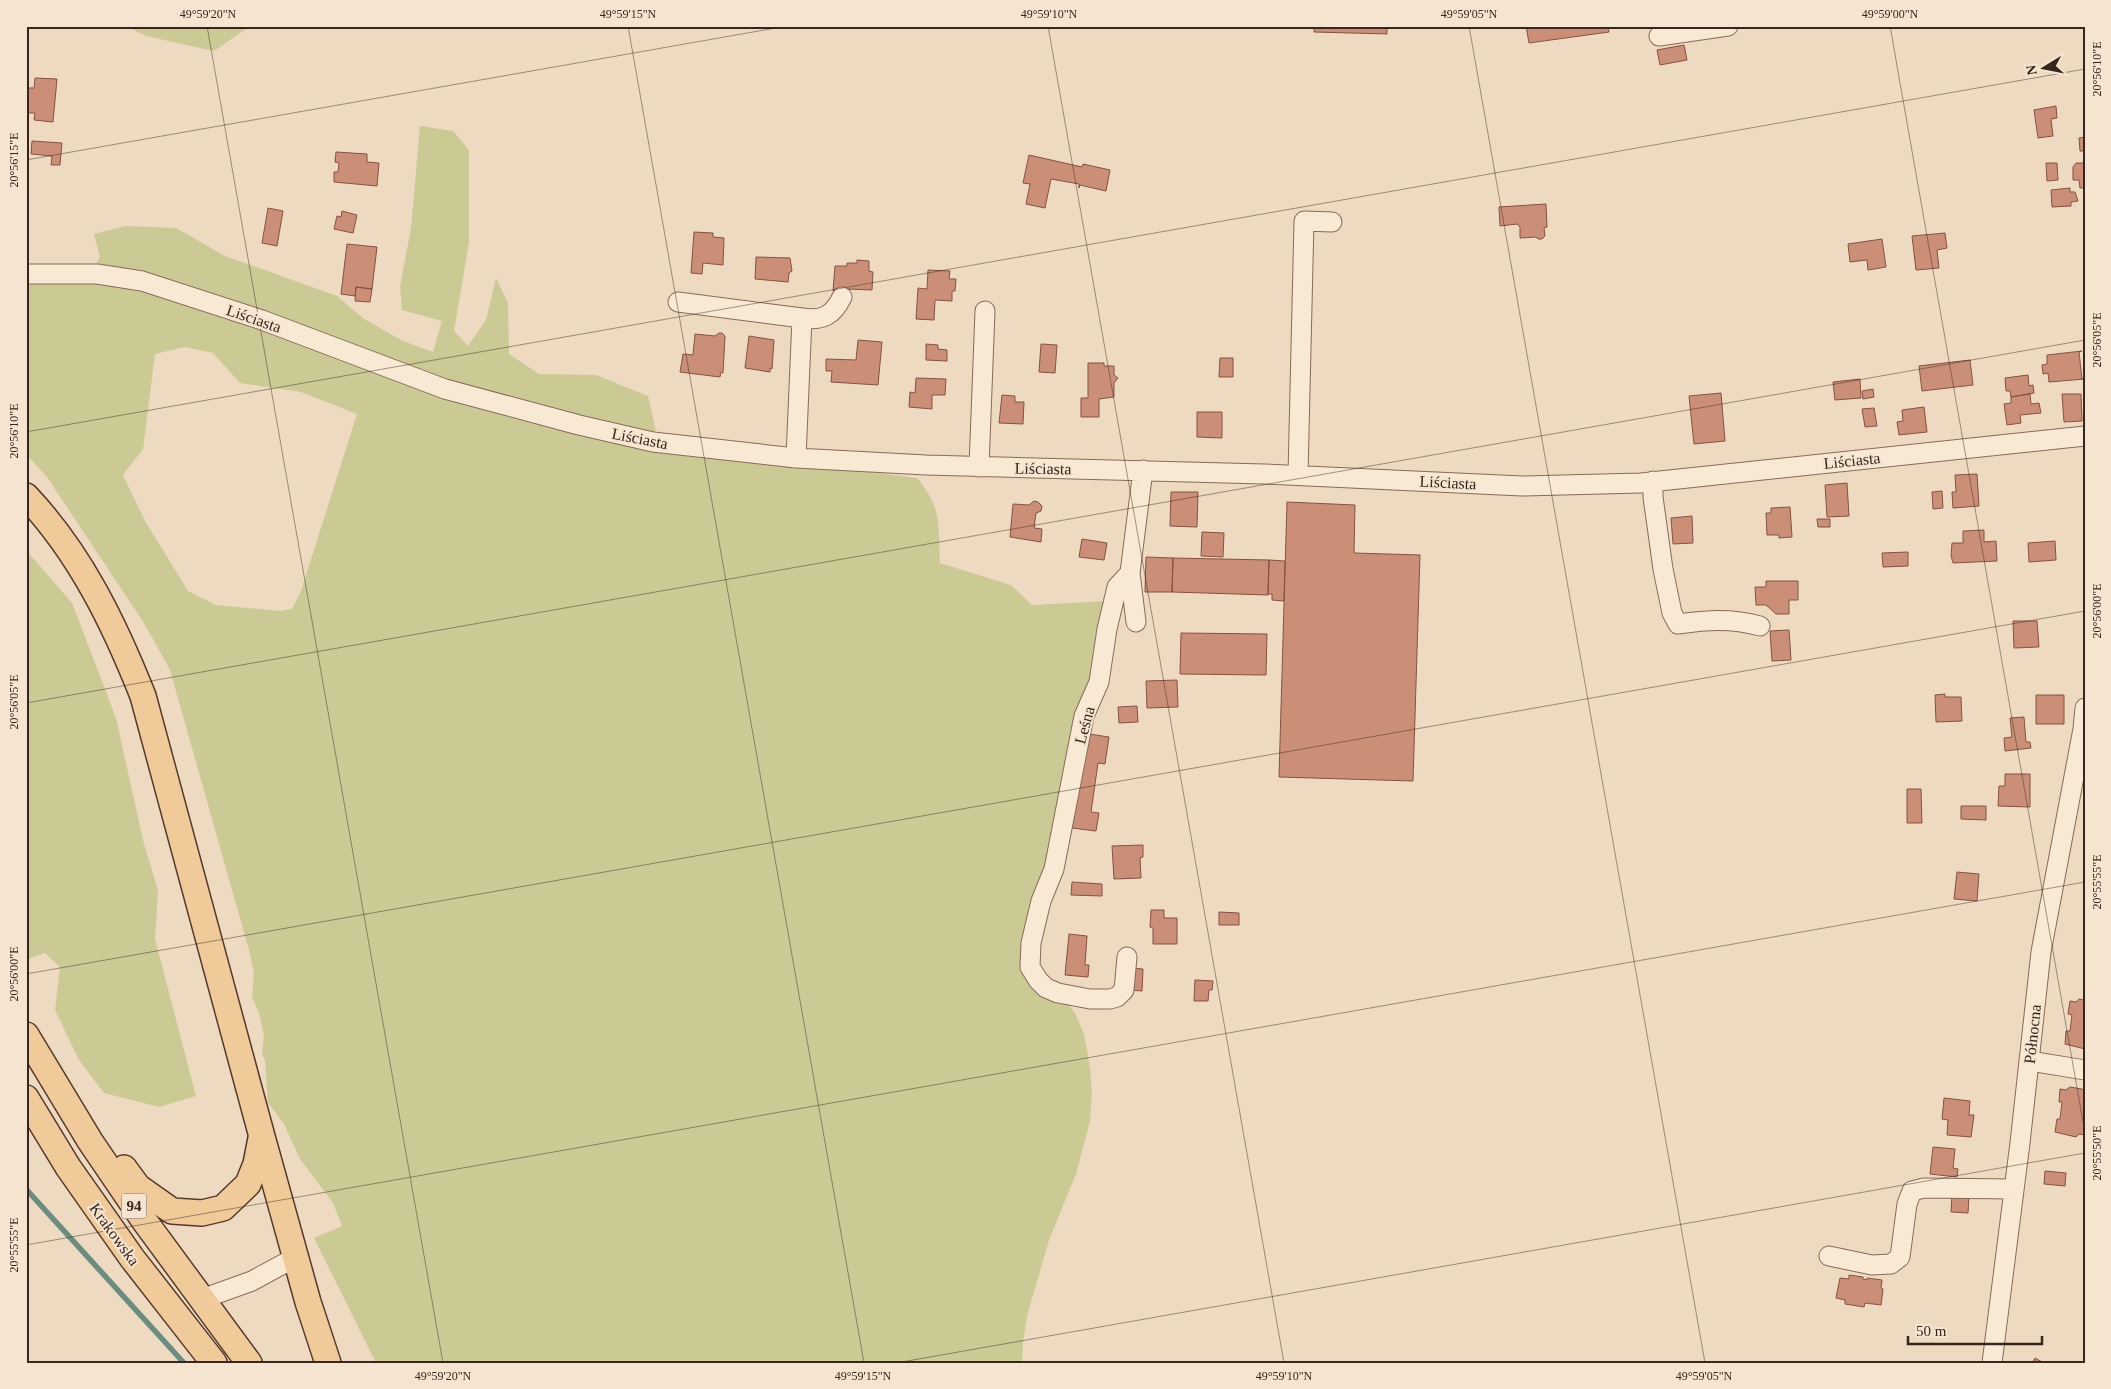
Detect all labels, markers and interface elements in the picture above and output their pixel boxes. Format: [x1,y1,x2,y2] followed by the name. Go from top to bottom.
[180,7,237,21] text: 49°59'20"N
[600,7,657,21] text: 49°59'15"N
[1021,7,1078,21] text: 49°59'10"N
[1441,7,1498,21] text: 49°59'05"N
[1862,7,1919,21] text: 49°59'00"N
[2090,41,2104,97] text: 20°56'10"E
[2018,42,2068,92] north arrow
[2023,64,2040,76] text: N
[7,132,21,188] text: 20°56'15"E
[224,301,283,336] street label: Liściasta
[2090,312,2104,368] text: 20°56'05"E
[7,403,21,459] text: 20°56'10"E
[610,425,669,452] street label: Liściasta
[1823,449,1881,472] street label: Liściasta
[1014,460,1072,477] street label: Liściasta
[1419,473,1477,492] street label: Liściasta
[2090,583,2104,639] text: 20°56'00"E
[7,674,21,730] text: 20°56'05"E
[1071,704,1098,746] street label: Leśna
[2090,854,2104,910] text: 20°55'55"E
[7,946,21,1002] text: 20°56'00"E
[2021,1004,2044,1065] street label: Północna
[2090,1125,2104,1181] text: 20°55'50"E
[122,1194,146,1218] road number: 94
[86,1200,143,1269] street label: Krakowska
[7,1217,21,1273] text: 20°55'55"E
[1908,1314,2042,1346] scale bar
[1916,1323,1947,1339] text: 50 m
[415,1369,472,1383] text: 49°59'20"N
[835,1369,892,1383] text: 49°59'15"N
[1256,1369,1313,1383] text: 49°59'10"N
[1676,1369,1733,1383] text: 49°59'05"N

